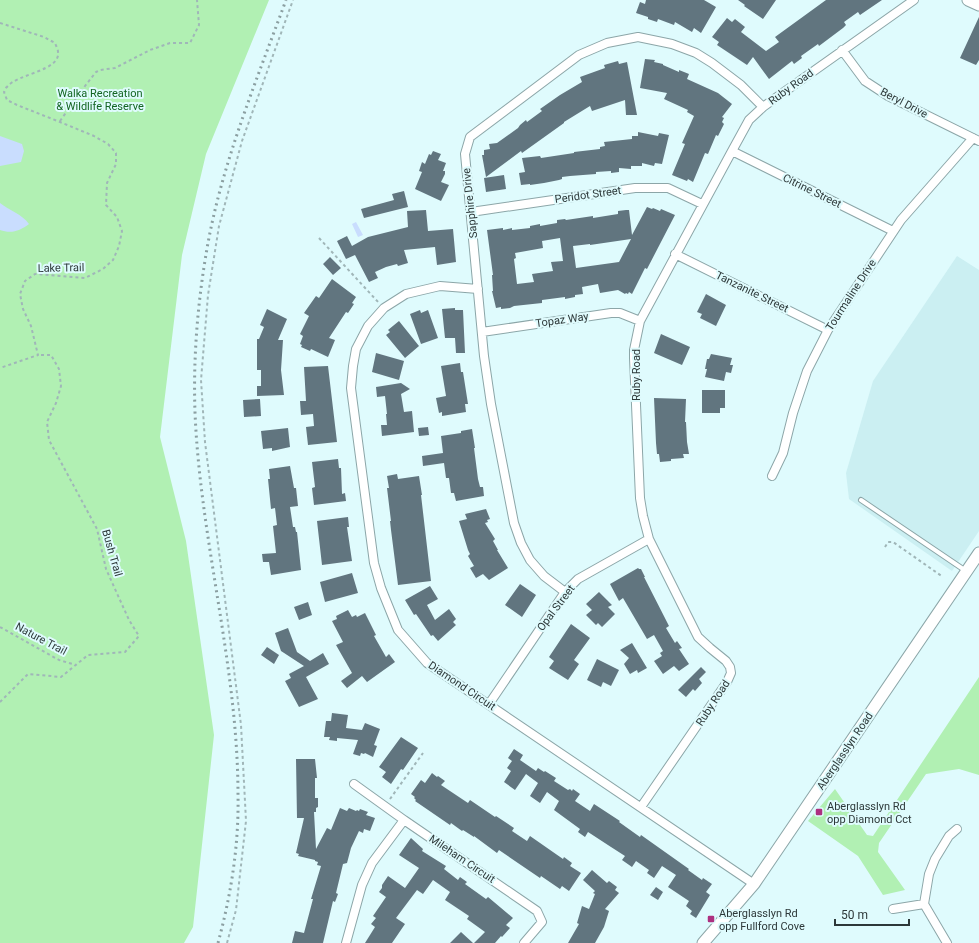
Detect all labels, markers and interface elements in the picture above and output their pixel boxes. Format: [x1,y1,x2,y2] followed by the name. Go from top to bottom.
[766,66,816,108] street label: Ruby Road
[878,85,930,121] street label: Beryl Drive
[56,87,144,113] park label: Walka Recreation & Wildlife Reserve
[460,167,480,239] street label: Sapphire Drive
[781,171,844,211] street label: Citrine Street
[554,184,622,206] street label: Peridot Street
[823,257,879,333] street label: Tourmaline Drive
[38,261,84,275] street label: Lake Trail
[713,269,791,315] street label: Tanzanite Street
[535,310,590,330] street label: Topaz Way
[630,349,643,401] street label: Ruby Road
[99,528,125,578] street label: Bush Trail
[535,582,578,634] street label: Opal Street
[13,620,69,658] street label: Nature Trail
[426,659,498,714] street label: Diamond Circuit
[693,678,733,728] street label: Ruby Road
[814,710,876,792] street label: Aberglasslyn Road
[827,800,912,826] place label: Aberglasslyn Rd opp Diamond Cct
[814,807,824,817] marker: Aberglasslyn Rd opp Diamond Cct
[427,832,498,886] street label: Mileham Circuit
[835,901,909,927] scale bar
[719,907,805,933] place label: Aberglasslyn Rd opp Fullford Cove
[841,908,868,922] text: 50 m
[706,914,716,924] marker: Aberglasslyn Rd opp Fullford Cove

